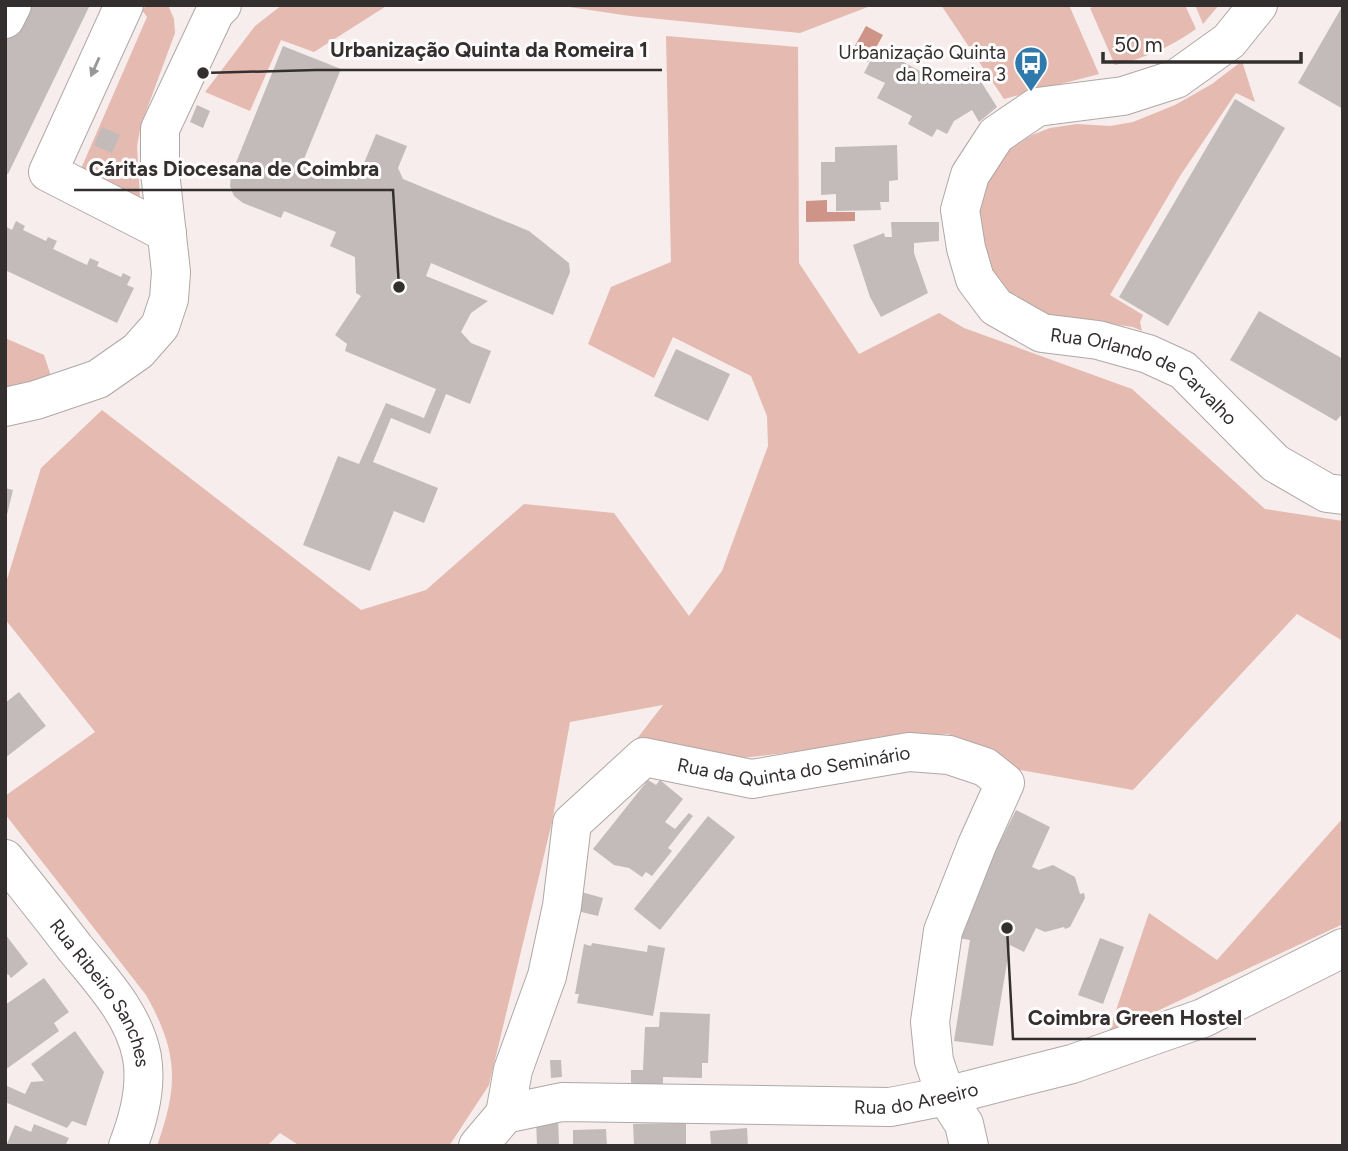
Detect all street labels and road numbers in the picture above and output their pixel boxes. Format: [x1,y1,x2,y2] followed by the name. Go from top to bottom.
[1049,323,1242,430] street label: Rua Orlando de Carvalho
[675,741,912,791] street label: Rua da Quinta do Seminário
[45,914,154,1069] street label: Rua Ribeiro Sanches
[854,1077,981,1119] street label: Rua do Areeiro

